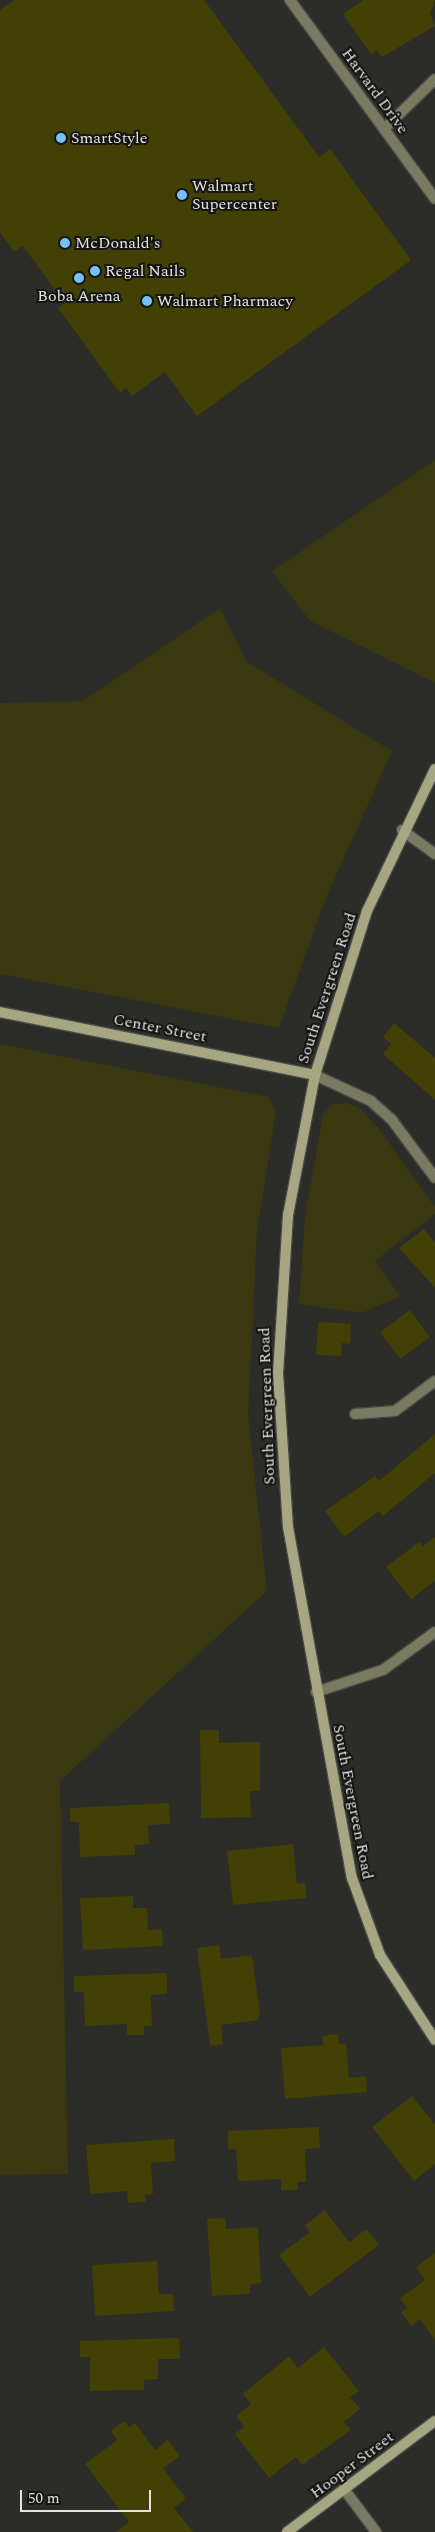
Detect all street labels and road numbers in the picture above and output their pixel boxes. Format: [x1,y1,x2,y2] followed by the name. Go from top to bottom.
[338,44,412,138] street label: Harvard Drive
[294,910,360,1066] street label: South Evergreen Road
[112,1010,208,1046] street label: Center Street
[255,1327,279,1485] street label: South Evergreen Road
[329,1723,377,1881] street label: South Evergreen Road
[306,2427,398,2503] street label: Hooper Street

